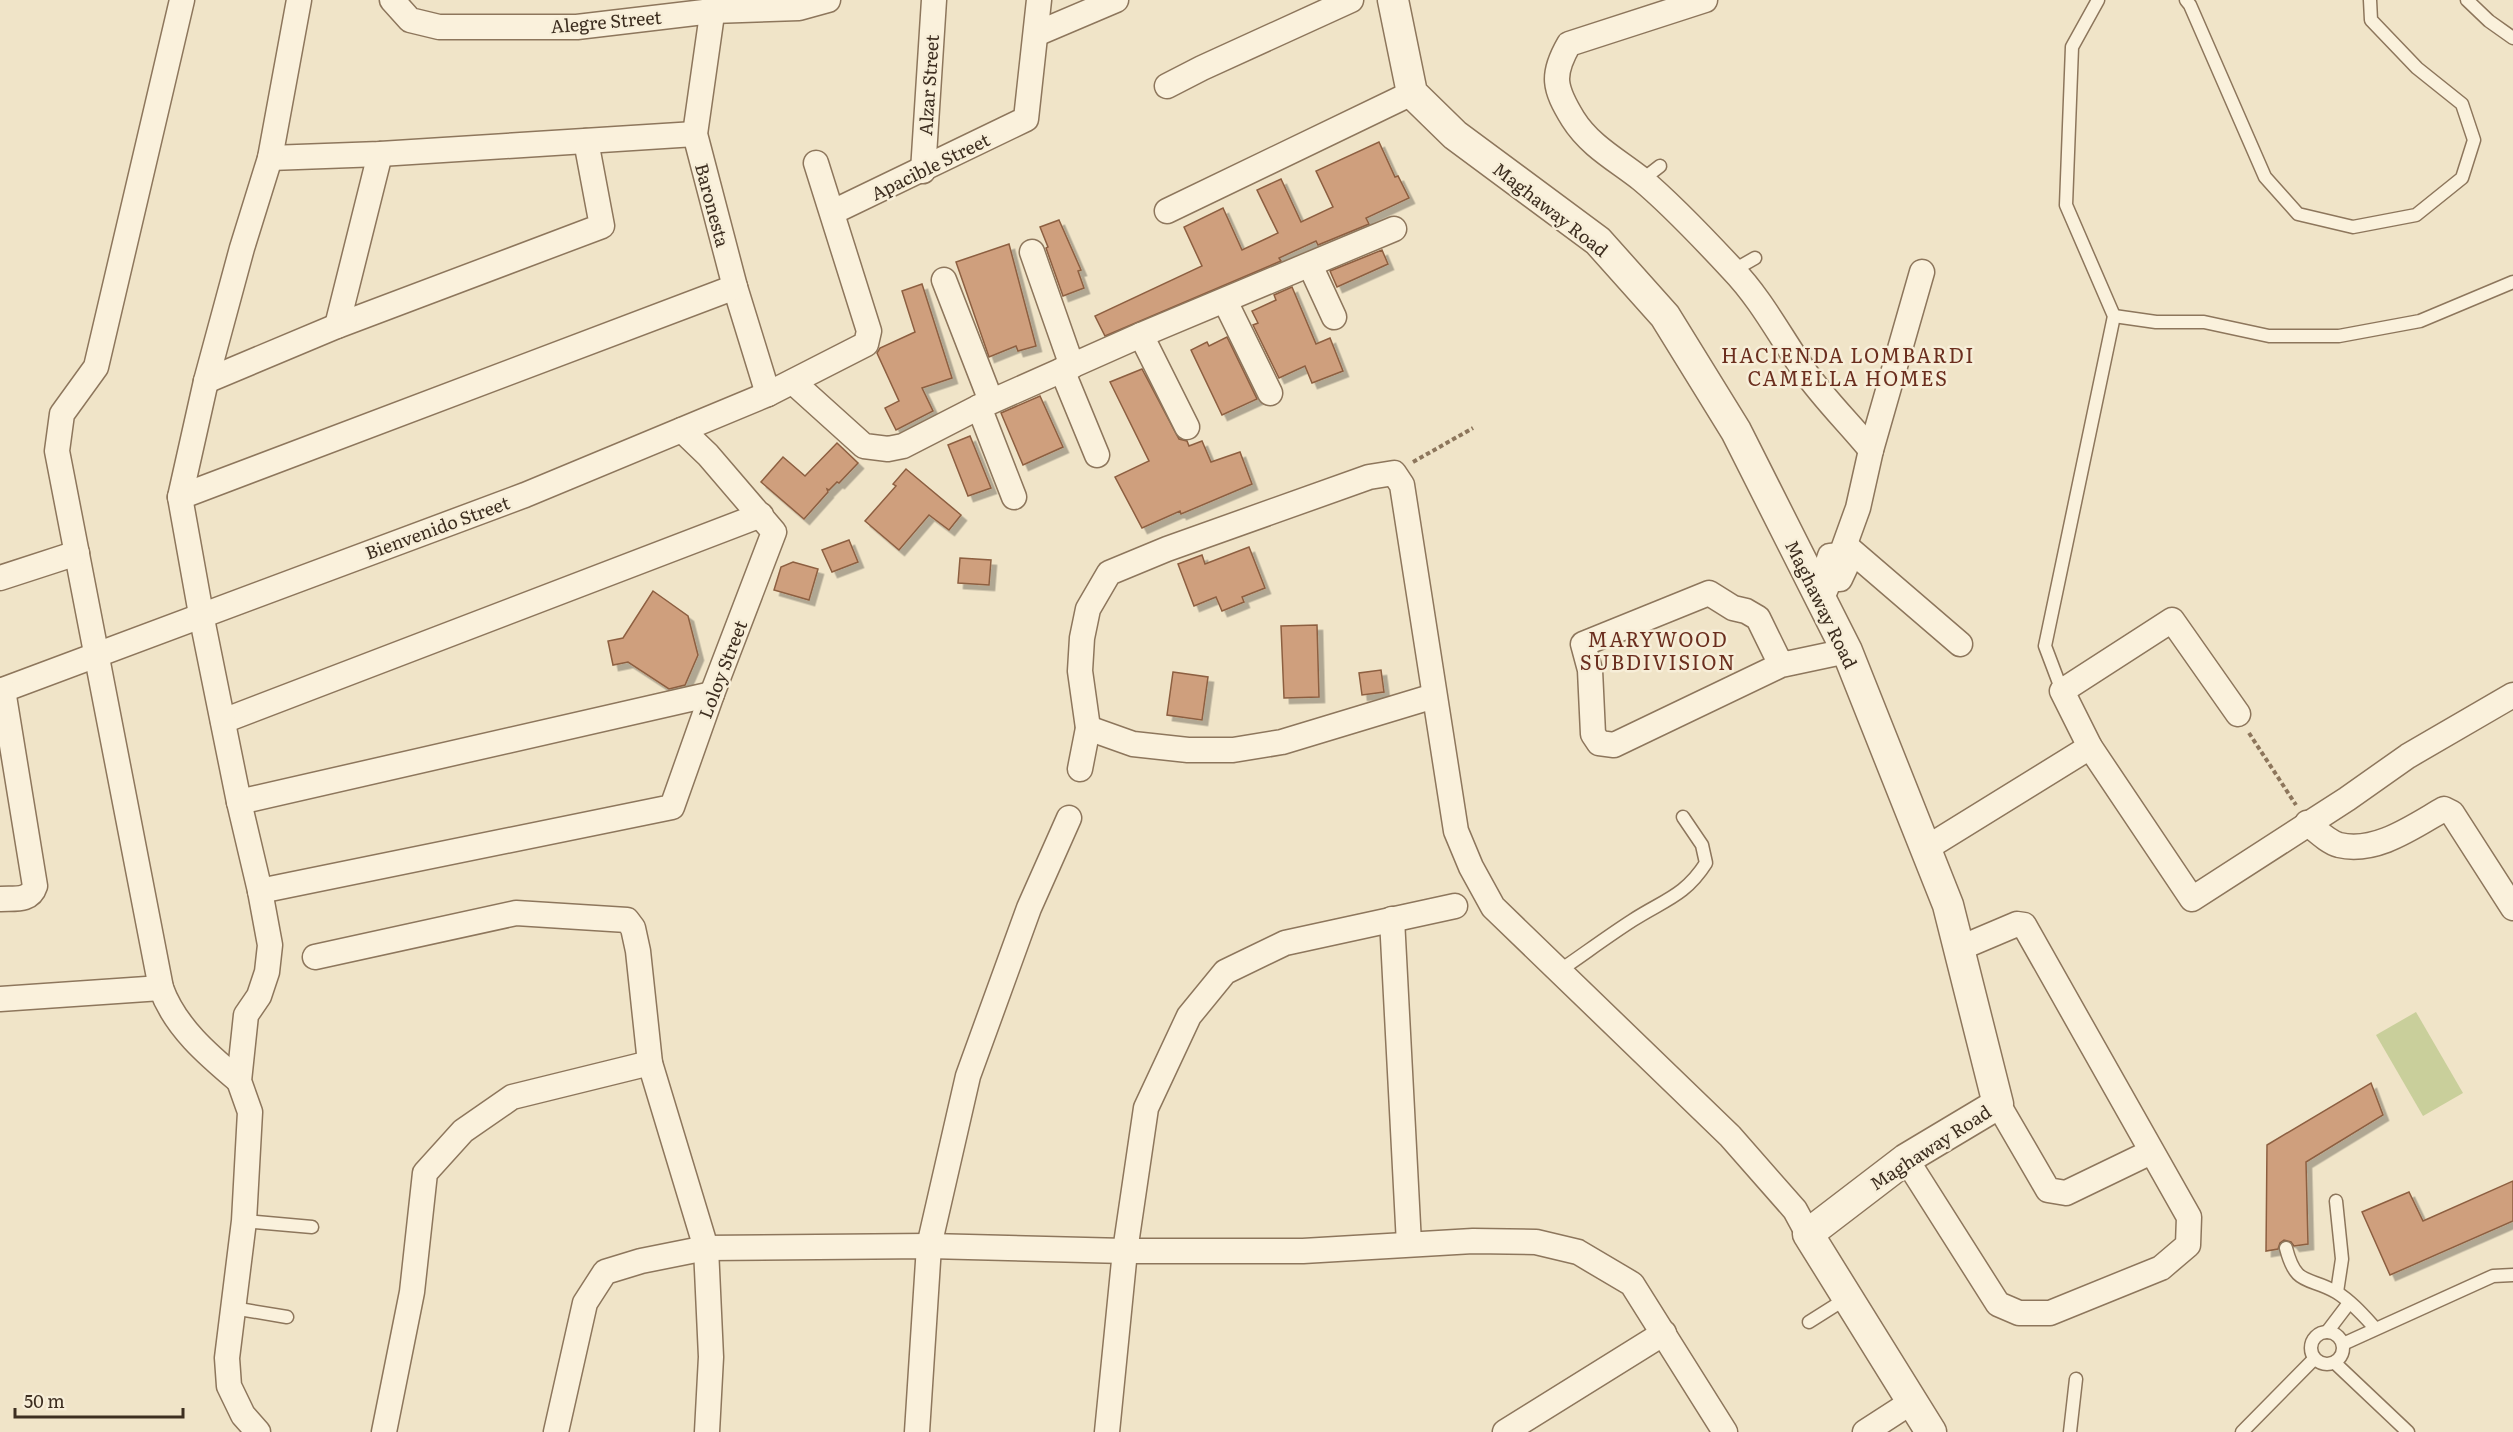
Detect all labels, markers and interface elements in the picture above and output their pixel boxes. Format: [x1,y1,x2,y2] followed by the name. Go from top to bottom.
[549,3,663,39] street label: Alegre Street
[911,33,945,136] street label: Alzar Street
[866,125,995,206] street label: Apacible Street
[1488,155,1614,263] street label: Maghaway Road
[689,160,737,250] street label: Baronesta
[1721,339,1975,392] district label: HACIENDA LOMBARDI CAMELLA HOMES
[361,488,514,566] street label: Bienvenido Street
[1779,535,1865,673] street label: Maghaway Road
[691,615,753,722] street label: Loloy Street
[1580,623,1736,676] district label: MARYWOOD SUBDIVISION
[1864,1098,1996,1196] street label: Maghaway Road
[15,1381,183,1419] scale bar
[24,1387,65,1414] text: 50 m

